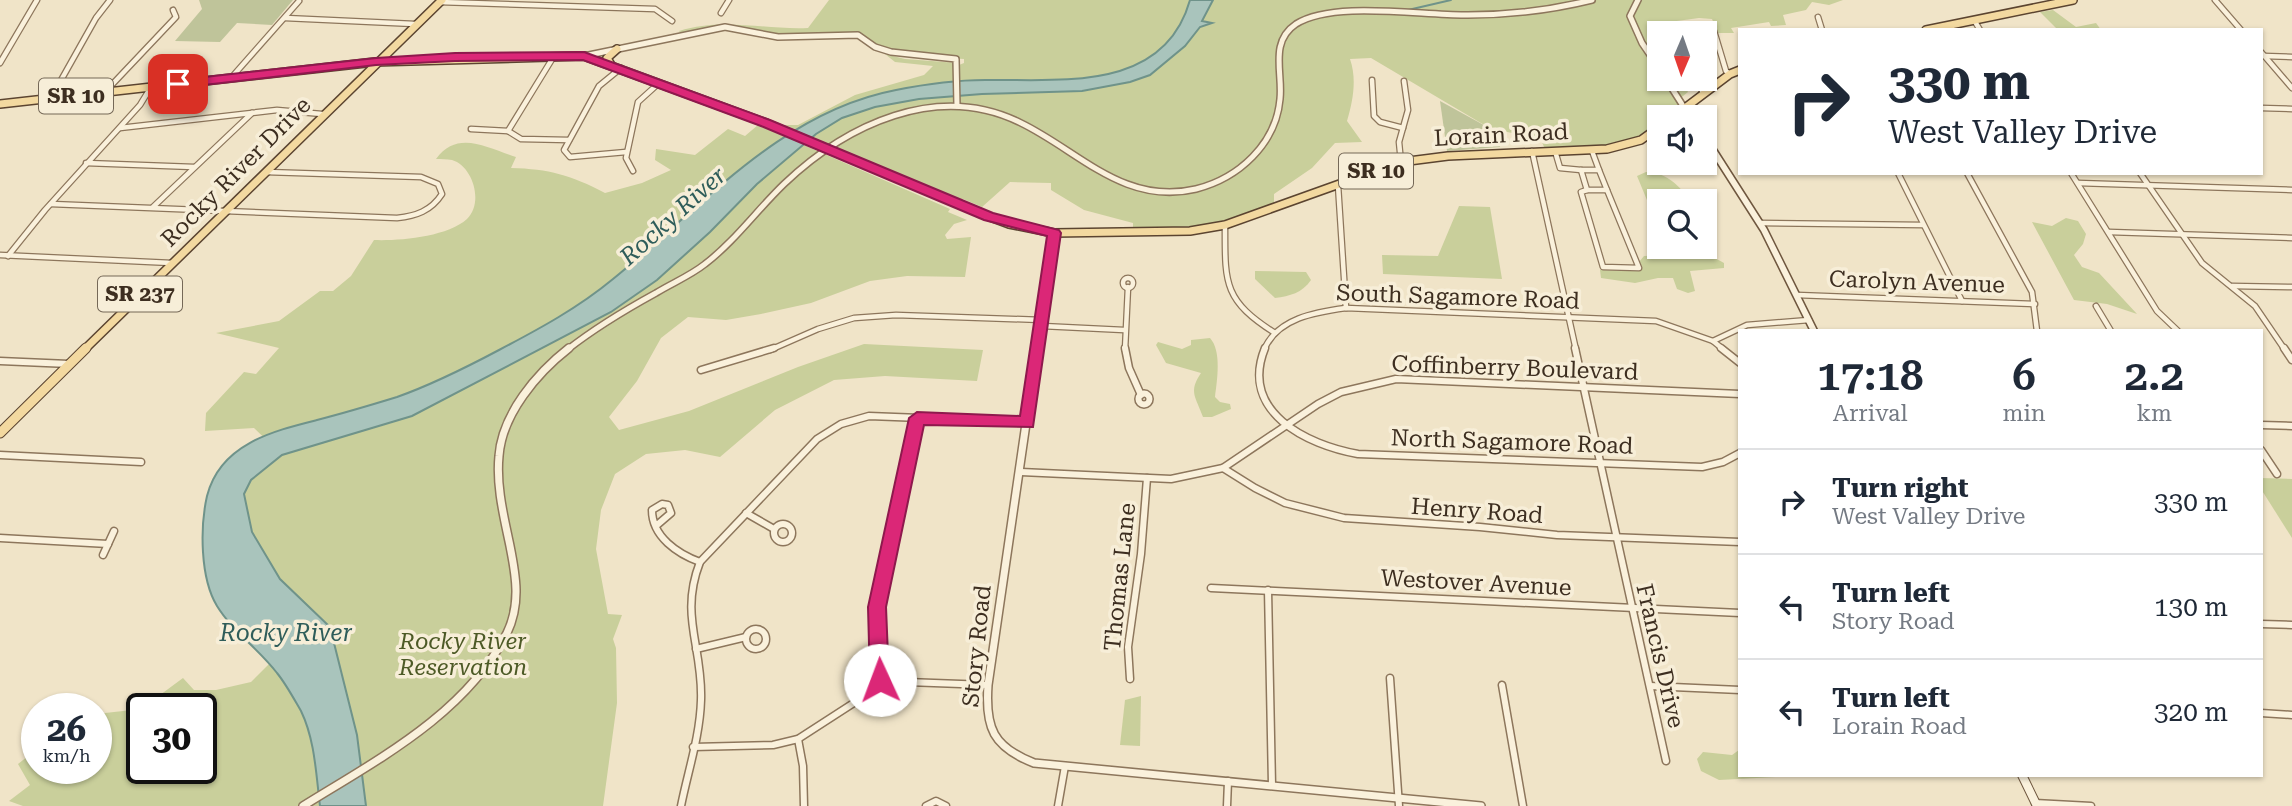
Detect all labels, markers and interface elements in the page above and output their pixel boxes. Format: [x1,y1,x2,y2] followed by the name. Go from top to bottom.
[1647,21,1717,91] north arrow
[1647,21,1717,259] map controls
[148,54,208,114] pin
[1888,54,2030,111] text: 330 m
[1773,56,1864,147] icon: right
[159,65,197,103] icon: arrive
[39,78,113,114] road number: SR 10
[156,92,316,252] street label: Rocky River Drive
[1647,105,1717,175] button: sound
[1888,113,2157,151] text: West Valley Drive
[1433,118,1569,152] street label: Lorain Road
[1339,154,1413,188] road number: SR 10
[613,161,732,272] water label: Rocky River
[1647,189,1717,259] button: search
[1829,265,2005,299] street label: Carolyn Avenue
[98,276,182,312] road number: SR 237
[1336,279,1581,315] street label: South Sagamore Road
[1391,350,1639,386] street label: Coffinberry Boulevard
[1817,351,1923,400] text: 17:18
[2012,351,2036,400] text: 6
[2125,351,2184,400] text: 2.2
[1833,400,1908,427] text: Arrival
[2002,400,2046,427] text: min
[2136,400,2172,427] text: km
[1390,424,1634,460] street label: North Sagamore Road
[1832,473,1968,503] text: Turn right
[1773,483,1811,521] icon: right
[2154,487,2228,517] text: 330 m
[1410,493,1544,529] street label: Henry Road
[1099,502,1141,652] street label: Thomas Lane
[1832,503,2025,530] text: West Valley Drive
[1380,565,1572,601] street label: Westover Avenue
[1832,578,1950,608] text: Turn left
[1630,581,1690,731] street label: Francis Drive
[957,583,997,708] street label: Story Road
[1773,588,1811,626] icon: left
[2154,592,2228,622] text: 130 m
[1832,608,1955,635] text: Story Road
[219,619,352,647] water label: Rocky River
[398,628,527,681] park label: Rocky River Reservation
[843,643,917,717] position arrow
[1832,683,1950,713] text: Turn left
[126,693,217,784] speed limit sign: 30
[1773,693,1811,731] icon: left
[2154,697,2228,727] text: 320 m
[47,709,86,750] text: 26
[1832,713,1967,740] text: Lorain Road
[42,745,91,766] text: km/h

